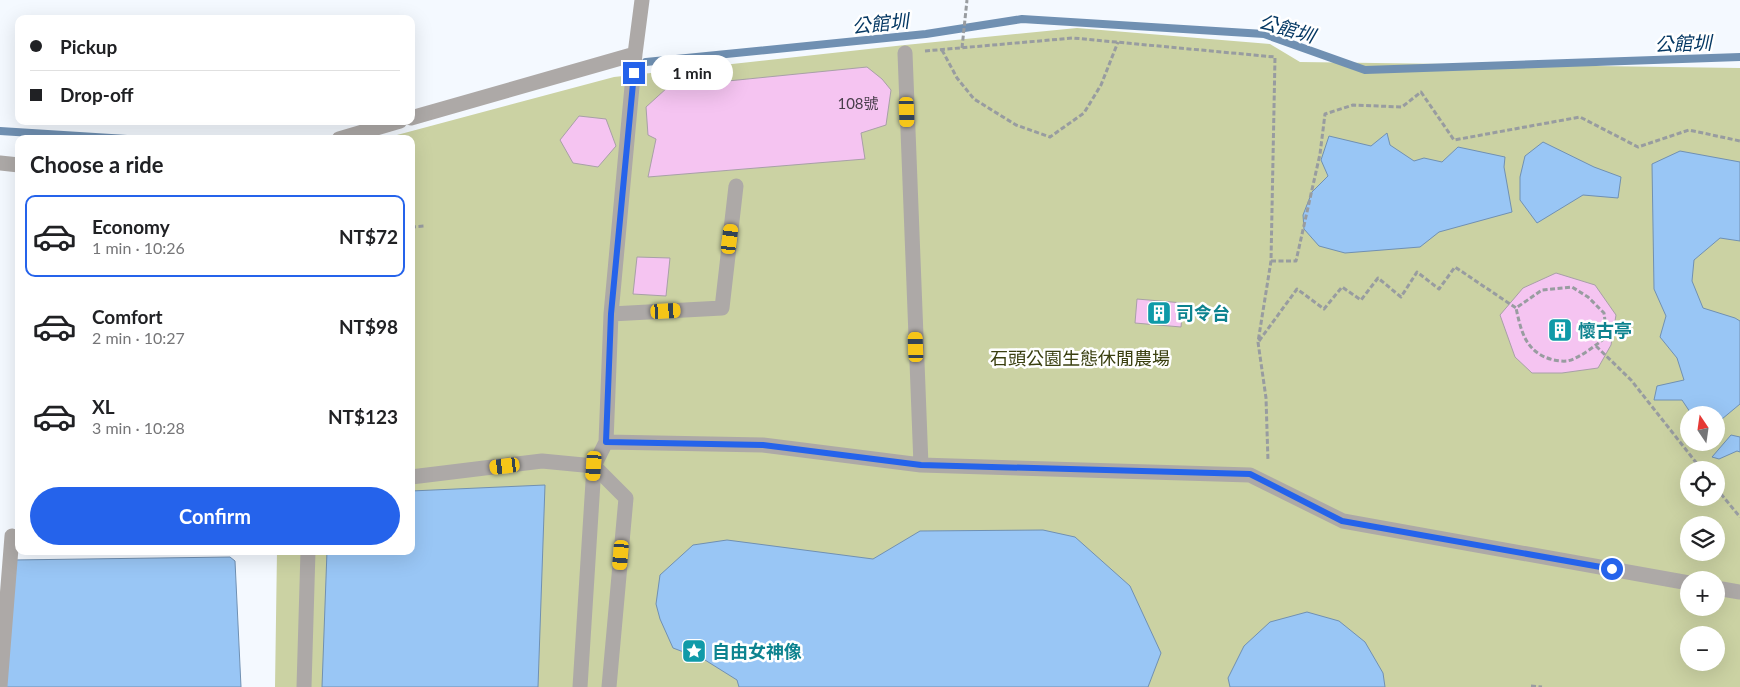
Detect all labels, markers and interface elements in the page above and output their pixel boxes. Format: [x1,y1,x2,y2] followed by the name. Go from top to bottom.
[850,8,913,37] water label: 公館圳
[1256,9,1320,48] water label: 公館圳
[1654,30,1715,55] water label: 公館圳
[60,35,117,58] text: Pickup
[652,56,734,90] callout: 1 min
[623,62,645,84] route end
[672,63,712,82] text: 1 min
[60,83,134,106] text: Drop-off
[837,94,879,112] house number: 108號
[898,97,915,127] car
[30,151,164,178] text: Choose a ride
[32,214,77,259] icon: car
[92,215,170,238] text: Economy
[720,223,739,255] car
[339,225,398,248] text: NT$72
[92,238,185,257] text: 1 min · 10:26
[1146,300,1172,326] building icon: 司令台
[1176,302,1230,324] place label: 司令台
[650,303,681,319] car
[32,304,77,349] icon: car
[92,305,163,328] text: Comfort
[339,315,398,338] text: NT$98
[1547,317,1573,343] building icon: 懷古亭
[1578,319,1632,341] place label: 懷古亭
[92,328,185,347] text: 2 min · 10:27
[907,332,924,362] car
[990,347,1170,369] park label: 石頭公園生態休閒農場
[32,394,77,439] icon: car
[92,395,115,418] text: XL
[328,405,398,428] text: NT$123
[1680,406,1725,451] north arrow
[1680,406,1725,671] map controls
[92,418,185,437] text: 3 min · 10:28
[585,451,602,481] car
[489,457,520,475] car
[1680,461,1725,506] button: locate
[30,487,400,545] button: Confirm
[1680,516,1725,561] button: layers
[612,539,629,571] car
[1601,558,1623,580] route start
[1680,571,1725,616] button: +
[1680,626,1725,671] button: −
[681,638,707,664] place icon: 自由女神像
[712,640,802,662] place label: 自由女神像

